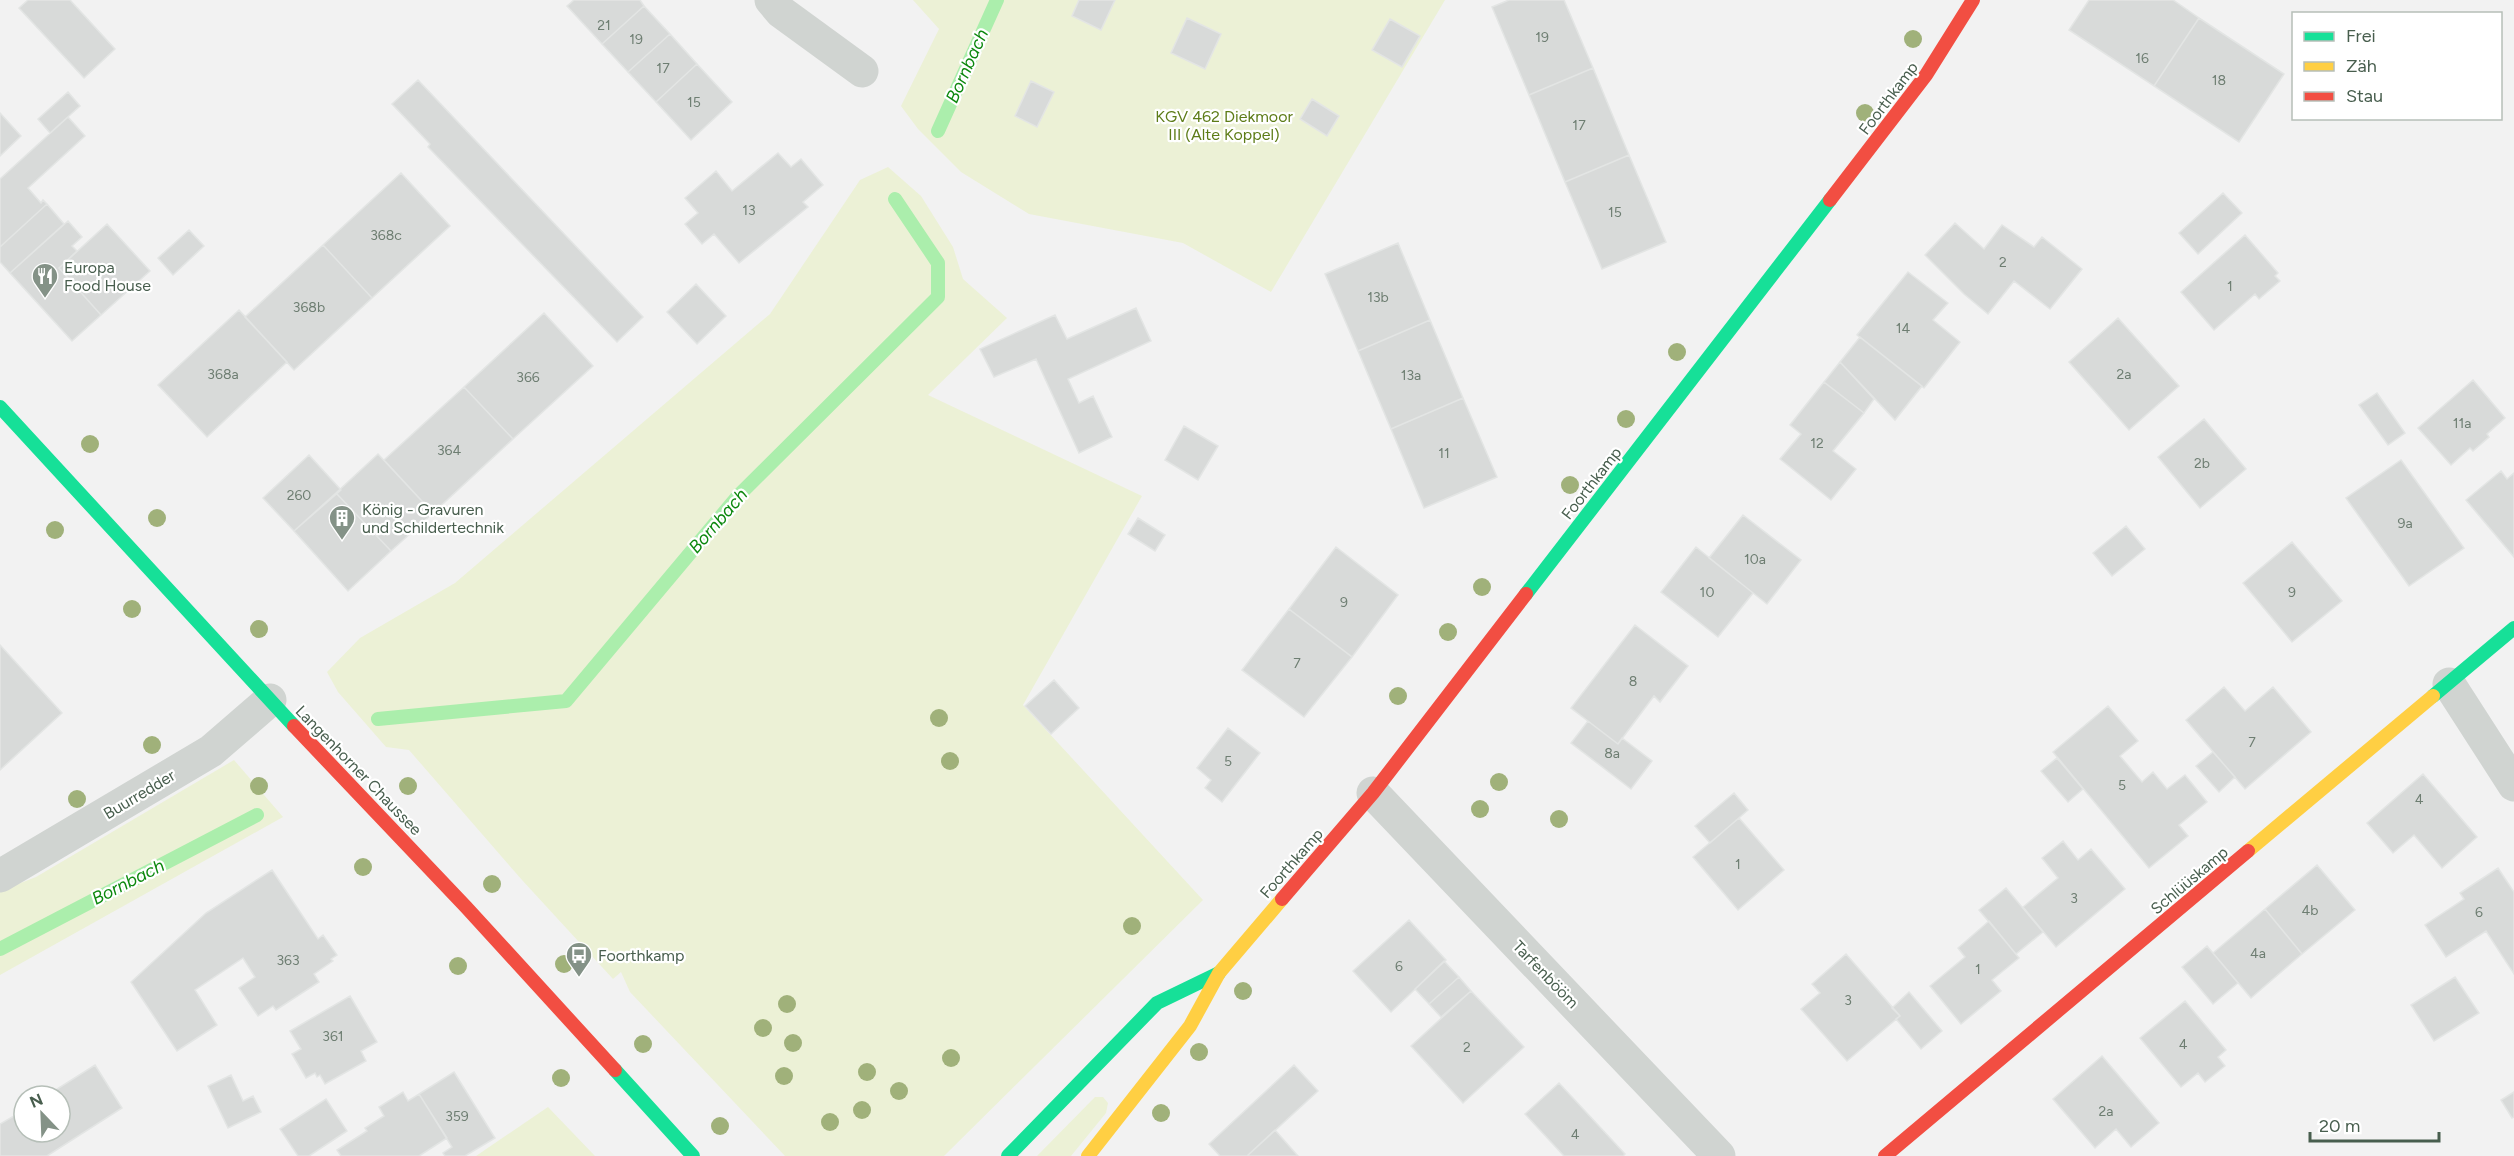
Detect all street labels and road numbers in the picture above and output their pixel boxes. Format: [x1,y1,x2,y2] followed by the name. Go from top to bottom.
[1855,58,1922,139] street label: Foorthkamp
[1557,443,1625,523] street label: Foorthkamp
[292,702,426,839] street label: Langenhorner Chaussee
[100,765,179,823] street label: Buurredder
[1256,825,1327,902] street label: Foorthkamp
[2147,843,2232,918] street label: Schlüüskamp
[1509,937,1583,1012] street label: Tarfenbööm

